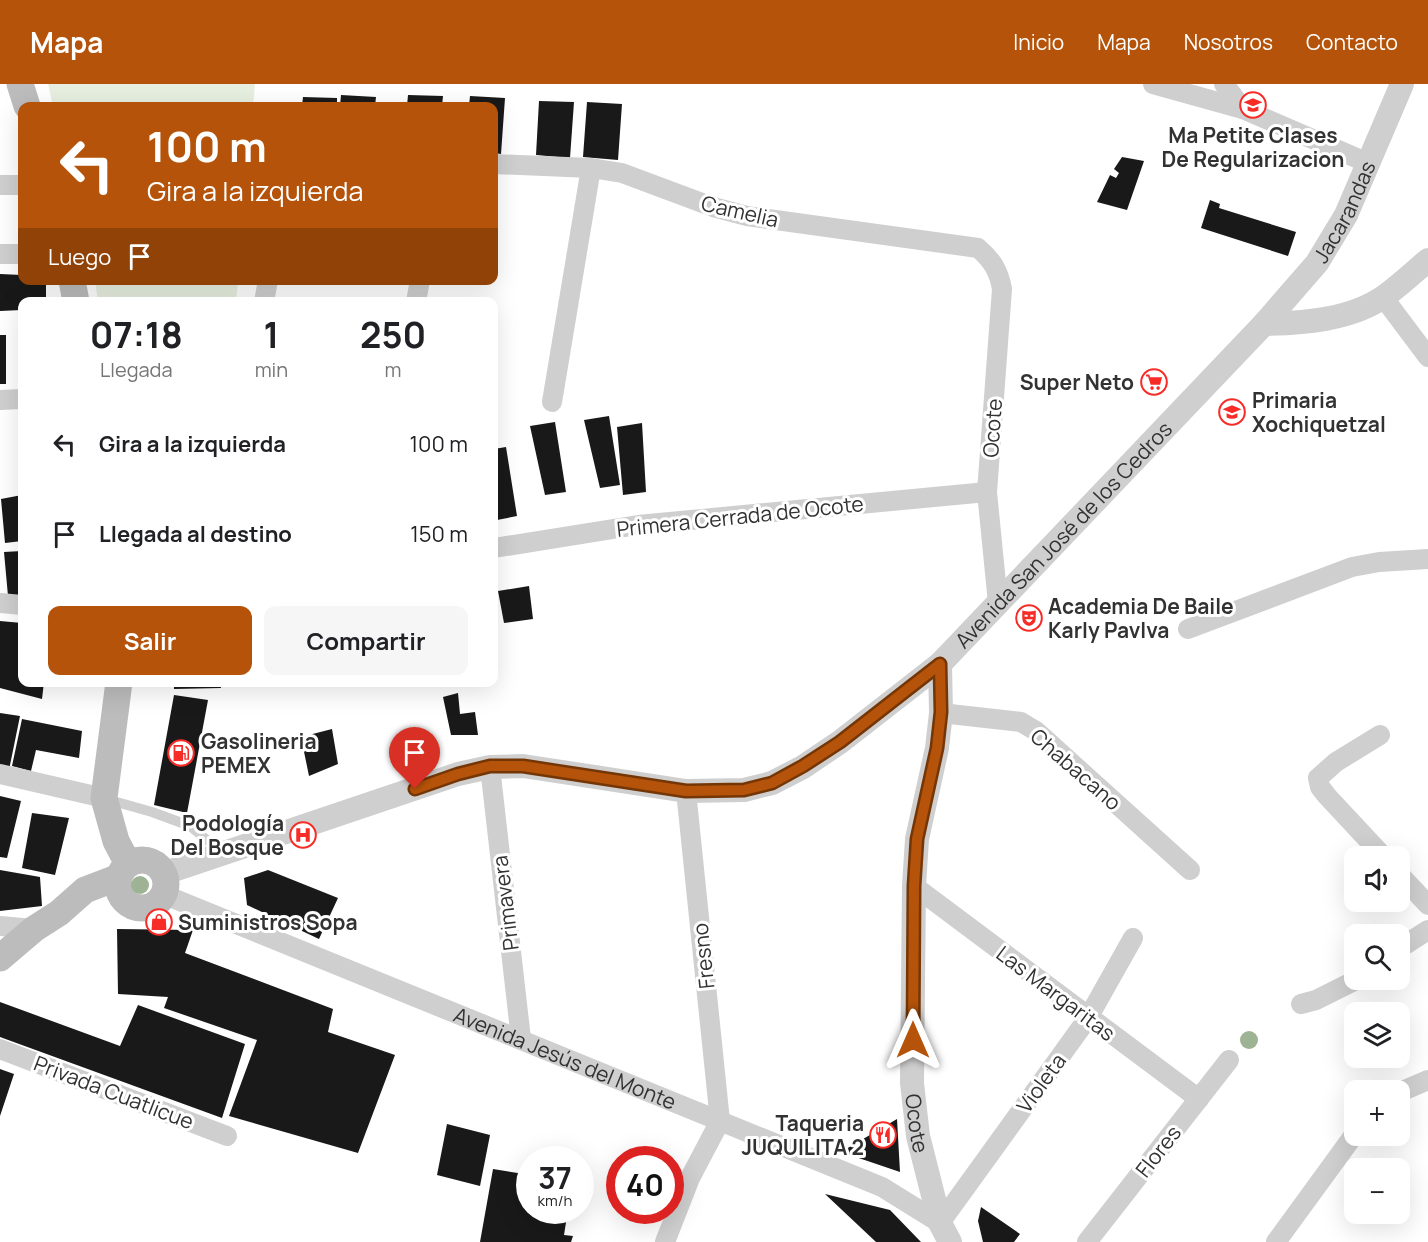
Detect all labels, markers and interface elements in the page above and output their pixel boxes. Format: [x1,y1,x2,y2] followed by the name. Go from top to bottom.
[30,23,103,61] text: Mapa
[1013,28,1064,56] text: Inicio
[1097,28,1151,56] text: Mapa
[1184,28,1273,56] text: Nosotros
[1306,28,1398,56] text: Contacto
[1238,90,1268,120] school or university icon: Ma Petite Clases De Regularizacion
[147,117,267,175] text: 100 m
[1162,121,1344,173] place label: Ma Petite Clases De Regularizacion
[48,126,126,204] icon: left
[1306,156,1382,268] street label: Jacarandas
[147,172,363,209] text: Gira a la izquierda
[699,189,781,233] street label: Camelia
[123,240,156,273] icon: arrive
[48,242,111,272] text: Luego
[90,310,183,359] text: 07:18
[264,310,279,359] text: 1
[360,310,426,359] text: 250
[100,356,173,383] text: Llegada
[255,356,288,383] text: min
[385,356,402,383] text: m
[1139,367,1169,397] supermarket icon: Super Neto
[1020,368,1134,396] place label: Super Neto
[1252,386,1386,438] place label: Primaria Xochiquetzal
[976,397,1008,459] street label: Ocote
[1217,397,1247,427] school or university icon: Primaria Xochiquetzal
[949,415,1178,654] street label: Avenida San José de los Cedros
[48,428,81,461] icon: left
[99,429,286,459] text: Gira a la izquierda
[410,429,468,459] text: 100 m
[615,489,865,543] street label: Primera Cerrada de Ocote
[48,518,81,551] icon: arrive
[99,519,292,549] text: Llegada al destino
[410,519,468,549] text: 150 m
[1048,592,1234,644] place label: Academia De Baile Karly Pavlva
[1014,603,1044,633] theatre icon: Academia De Baile Karly Pavlva
[48,606,252,675] button: Salir
[264,606,468,675] button: Compartir
[1025,722,1127,816] street label: Chabacano
[201,727,317,779] place label: Gasolineria PEMEX
[389,727,440,789] pin
[398,736,431,769] icon: arrive
[166,738,196,768] fuel station icon: Gasolineria PEMEX
[170,809,284,861] place label: Podología Del Bosque
[288,820,318,850] hospital icon: Podología Del Bosque
[1344,846,1410,1224] map controls
[1344,846,1410,912] button: sound
[485,854,525,952] street label: Primavera
[144,907,174,937] shop icon: Suministros Sopa
[178,908,357,936] place label: Suministros Sopa
[686,922,720,990] street label: Fresno
[1344,924,1410,990] button: search
[991,939,1121,1047] street label: Las Margaritas
[450,1000,681,1116] street label: Avenida Jesús del Monte
[1344,1002,1410,1068] button: layers
[881,1008,945,1072] position arrow
[1010,1048,1072,1118] street label: Violeta
[30,1049,198,1135] street label: Privada Cuatlicue
[1344,1080,1410,1146] button: +
[899,1092,936,1156] street label: Ocote
[741,1109,864,1161] place label: Taqueria JUQUILITA 2
[1129,1119,1187,1183] street label: Flores
[868,1120,898,1150] restaurant icon: Taqueria JUQUILITA 2
[606,1146,684,1224] speed limit sign: 40
[538,1157,572,1198] text: 37
[1344,1158,1410,1224] button: −
[538,1190,572,1211] text: km/h

